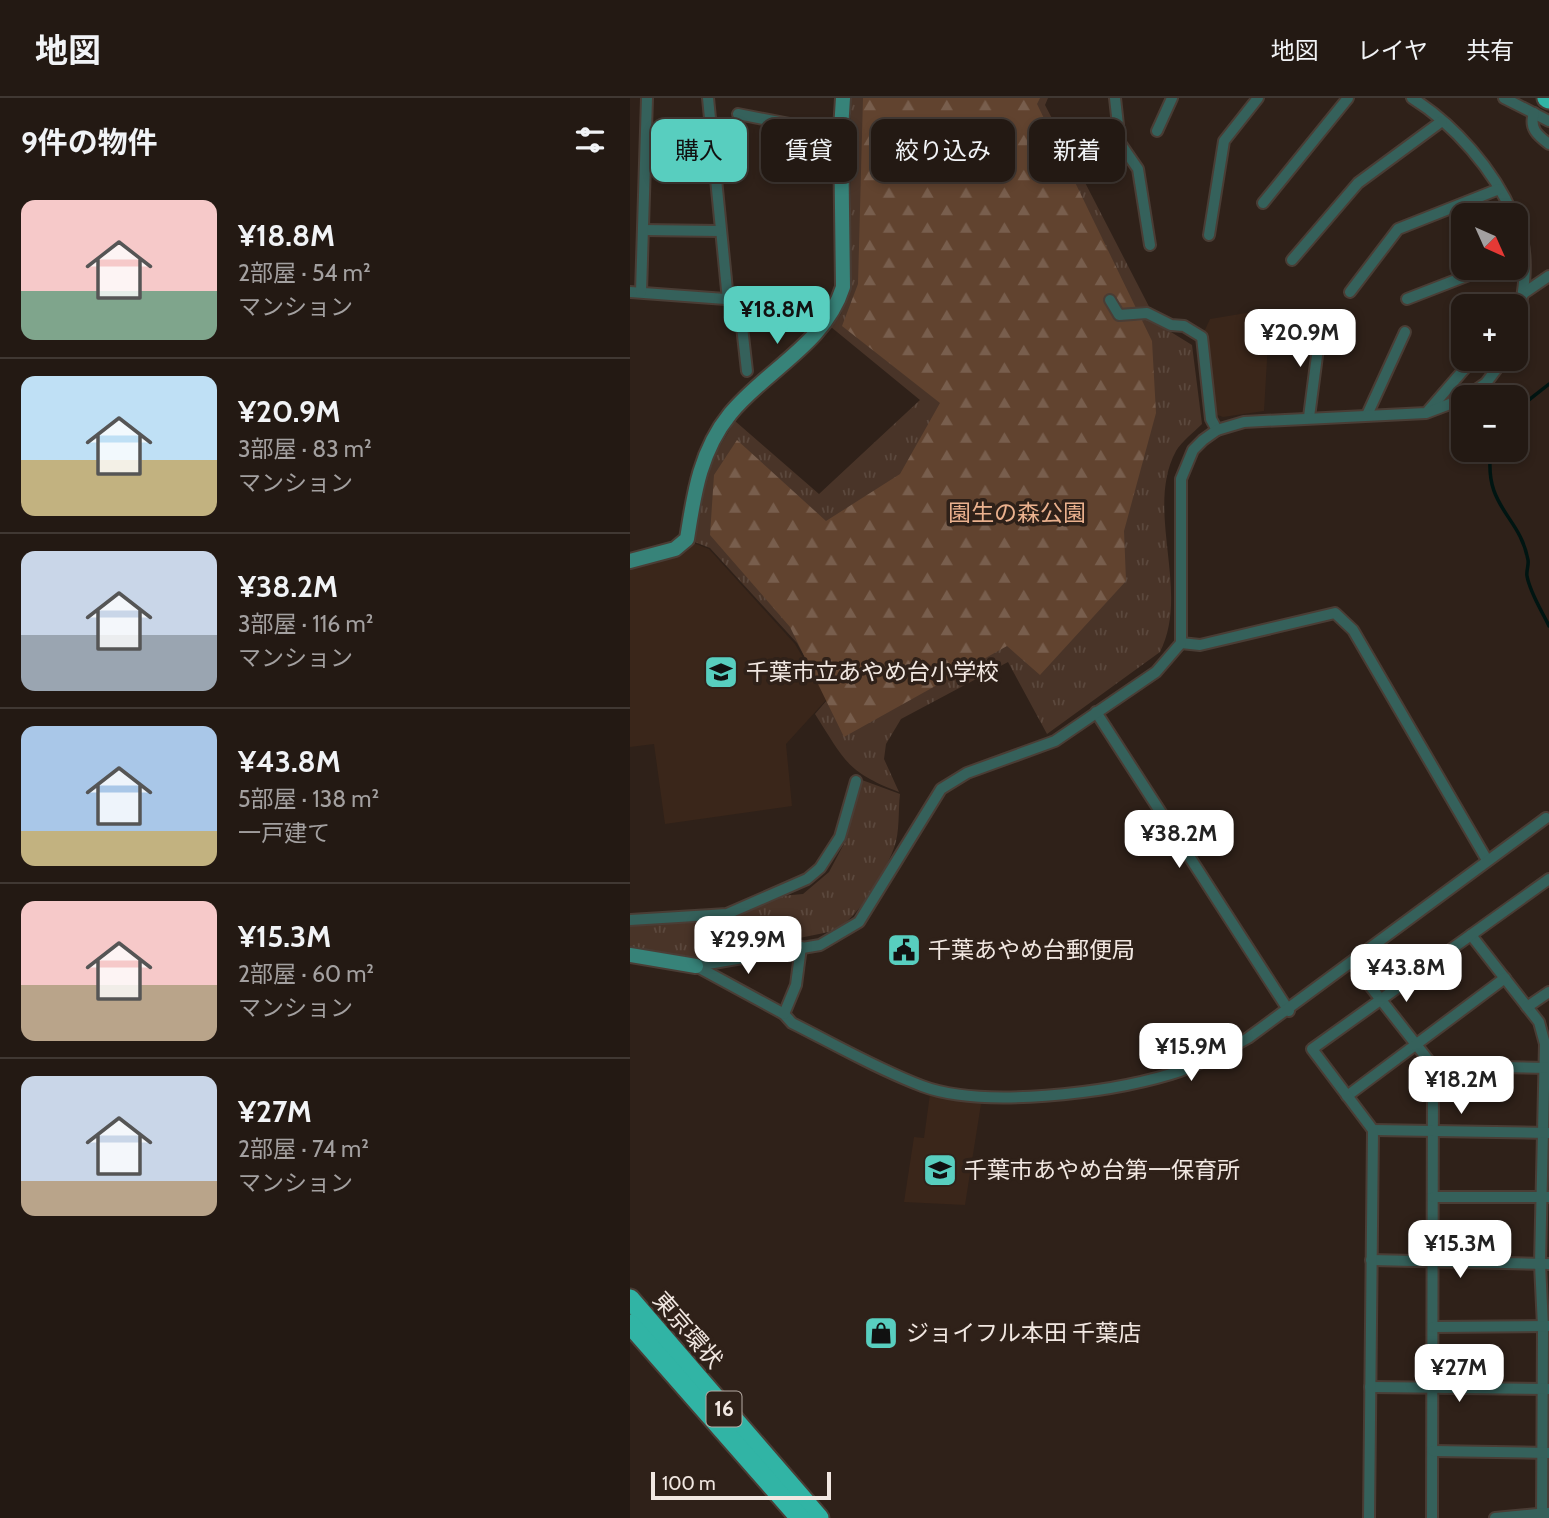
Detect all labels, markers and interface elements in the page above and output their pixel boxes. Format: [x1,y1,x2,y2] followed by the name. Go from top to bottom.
[35,30,101,70] text: 地図
[1271,36,1319,65] text: 地図
[1357,36,1428,65] text: レイヤ
[1466,36,1514,65] text: 共有
[651,119,747,182] chip: 購入
[761,119,857,182] chip: 賃貸
[871,119,1015,182] chip: 絞り込み
[1029,119,1125,182] chip: 新着
[571,121,609,159] icon: filters
[21,124,158,161] text: 9件の物件
[1451,203,1528,280] north arrow
[1451,203,1528,462] map controls
[238,217,335,254] text: ¥18.8M
[77,228,161,312] icon: home
[238,259,371,287] text: 2部屋 · 54 m²
[720,286,834,346] pin: ¥18.8M
[238,293,353,321] text: マンション
[1451,294,1528,371] button: +
[740,295,814,323] text: ¥18.8M
[1243,310,1357,369] pin: ¥20.9M
[1261,318,1339,346] text: ¥20.9M
[1451,385,1528,462] button: −
[238,393,341,430] text: ¥20.9M
[77,404,161,488] icon: home
[238,435,372,463] text: 3部屋 · 83 m²
[238,469,353,497] text: マンション
[948,499,1086,527] park label: 園生の森公園
[238,568,338,605] text: ¥38.2M
[77,579,161,663] icon: home
[238,610,373,638] text: 3部屋 · 116 m²
[238,644,353,672] text: マンション
[702,653,740,691] school or university icon: 千葉市立あやめ台小学校
[746,658,999,686] place label: 千葉市立あやめ台小学校
[238,743,341,780] text: ¥43.8M
[77,754,161,838] icon: home
[238,785,379,813] text: 5部屋 · 138 m²
[1122,810,1236,870] pin: ¥38.2M
[238,819,330,847] text: 一戸建て
[1141,819,1217,847] text: ¥38.2M
[691,916,805,976] pin: ¥29.9M
[238,918,331,955] text: ¥15.3M
[710,925,786,953] text: ¥29.9M
[77,929,161,1013] icon: home
[885,931,923,969] public building icon: 千葉あやめ台郵便局
[928,936,1135,964] place label: 千葉あやめ台郵便局
[1349,944,1463,1004] pin: ¥43.8M
[1367,953,1445,981] text: ¥43.8M
[238,960,374,988] text: 2部屋 · 60 m²
[238,994,353,1022] text: マンション
[1134,1024,1248,1083] pin: ¥15.9M
[1155,1032,1227,1060] text: ¥15.9M
[1404,1056,1518,1116] pin: ¥18.2M
[1425,1065,1497,1093] text: ¥18.2M
[238,1093,312,1130] text: ¥27M
[77,1104,161,1188] icon: home
[238,1135,369,1163] text: 2部屋 · 74 m²
[921,1151,959,1189] school or university icon: 千葉市あやめ台第一保育所
[964,1156,1240,1184] place label: 千葉市あやめ台第一保育所
[238,1169,353,1197] text: マンション
[1403,1220,1517,1280] pin: ¥15.3M
[1424,1229,1496,1257] text: ¥15.3M
[647,1286,729,1374] street label: 東京環状
[862,1314,900,1352] shop icon: ジョイフル本田 千葉店
[906,1319,1141,1347] place label: ジョイフル本田 千葉店
[1418,1344,1500,1404] pin: ¥27M
[1431,1353,1487,1381] text: ¥27M
[706,1392,742,1426] road number: 16
[651,1469,831,1501] scale bar
[662,1472,716,1495] text: 100 m

